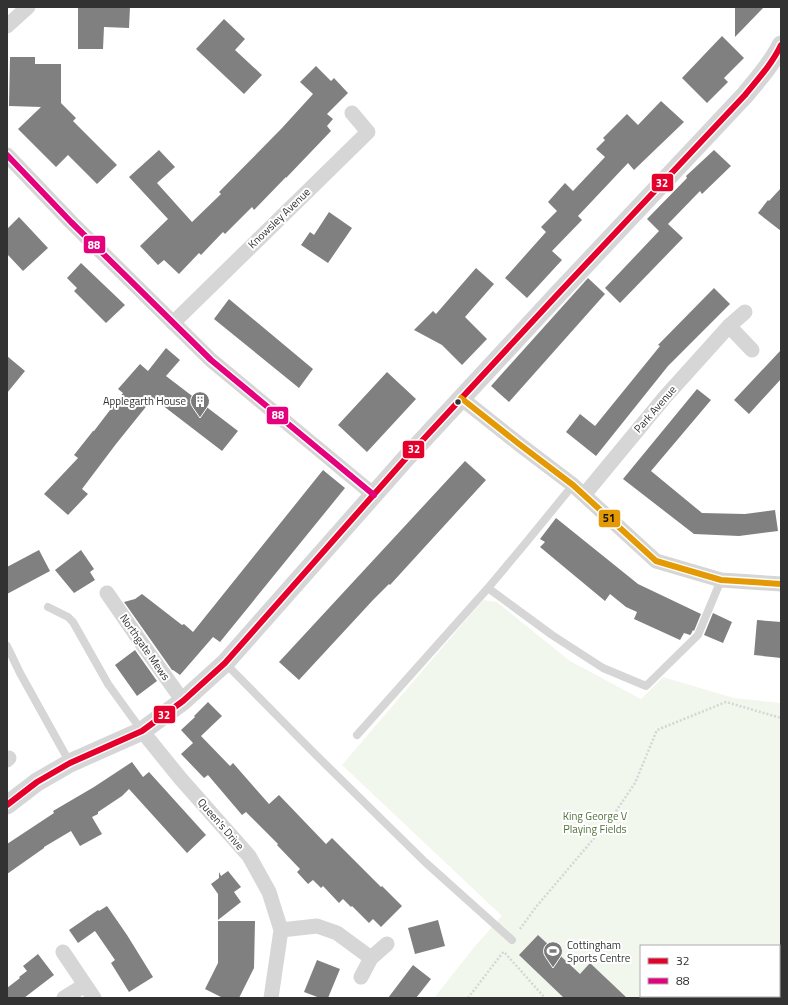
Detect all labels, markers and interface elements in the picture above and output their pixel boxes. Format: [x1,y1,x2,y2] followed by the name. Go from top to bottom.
[651,173,674,192] line badge: 32
[656,175,668,191] text: 32
[244,184,314,252] street label: Knowsley Avenue
[83,235,106,254] line badge: 88
[88,237,100,253] text: 88
[630,382,680,436] street label: Park Avenue
[189,390,211,418] building icon: Applegarth House
[103,393,186,409] place label: Applegarth House
[453,397,463,407] unlabelled marker
[266,406,289,425] line badge: 88
[272,407,284,423] text: 88
[402,440,425,459] line badge: 32
[408,441,420,457] text: 32
[598,509,621,528] line badge: 51
[603,510,615,526] text: 51
[116,611,174,683] street label: Northgate Mews
[153,705,176,724] line badge: 32
[158,707,170,723] text: 32
[194,795,248,854] street label: Queen's Drive
[563,808,628,837] park label: King George V Playing Fields
[567,937,631,966] place label: Cottingham Sports Centre
[542,940,564,968] sports icon: Cottingham Sports Centre
[640,945,780,997] legend
[676,951,689,970] text: 32
[676,971,690,990] text: 88

